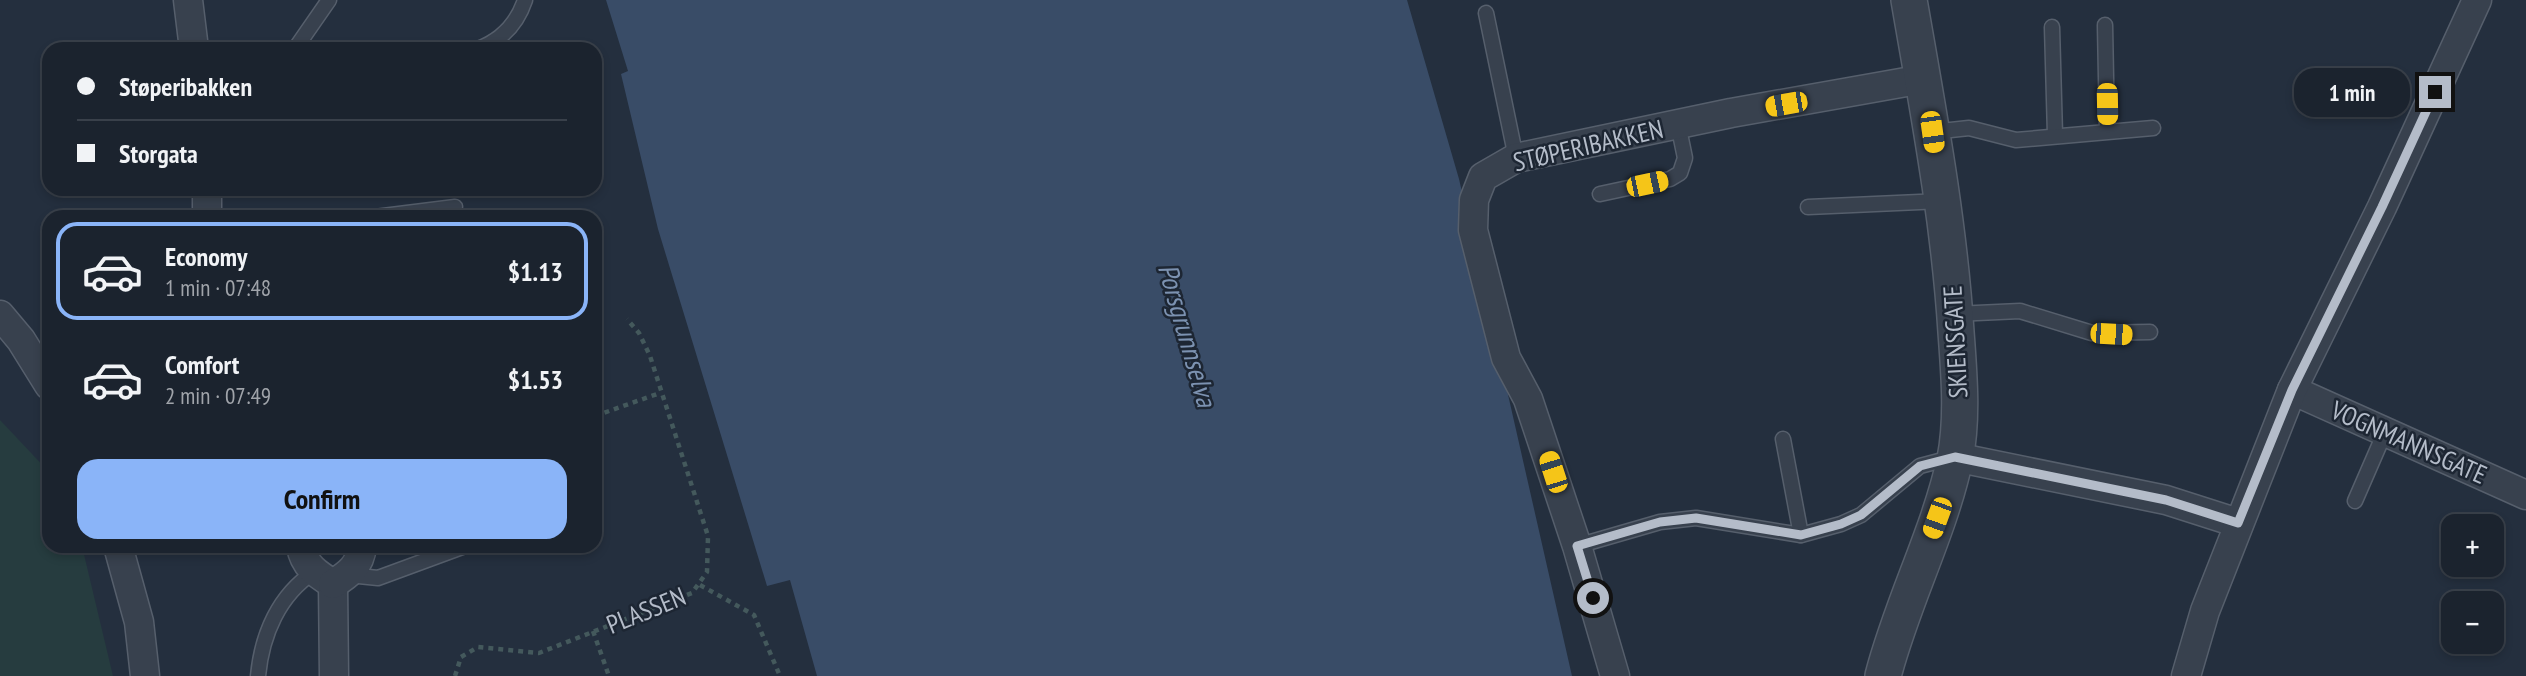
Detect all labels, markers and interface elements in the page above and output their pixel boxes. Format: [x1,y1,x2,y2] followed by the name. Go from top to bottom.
[2295,68,2410,116] callout: 1 min
[119,70,252,103] text: Støperibakken
[2419,76,2451,108] route end
[2329,78,2375,107] text: 1 min
[2097,83,2118,125] car
[1764,90,1809,118] car
[1919,110,1946,154] car
[1510,112,1666,178] street label: STØPERIBAKKEN
[119,137,198,170] text: Storgata
[1625,169,1670,199] car
[81,240,144,303] icon: car
[165,240,247,273] text: Economy
[508,255,563,288] text: $1.13
[1150,259,1227,413] water label: Porsgrunnselva
[165,273,271,302] text: 1 min · 07:48
[1936,285,1974,399] street label: SKIENSGATE
[2090,322,2133,346] car
[81,348,144,411] icon: car
[165,348,239,381] text: Comfort
[508,363,563,396] text: $1.53
[165,381,271,410] text: 2 min · 07:49
[2325,393,2492,491] street label: VOGNMANNSGATE
[1537,449,1570,495] car
[77,459,567,539] button: Confirm
[1920,495,1955,541] car
[2441,514,2504,654] map controls
[2441,514,2504,577] button: +
[602,579,690,641] street label: PLASSEN
[1577,582,1609,614] route start
[2441,591,2504,654] button: −

